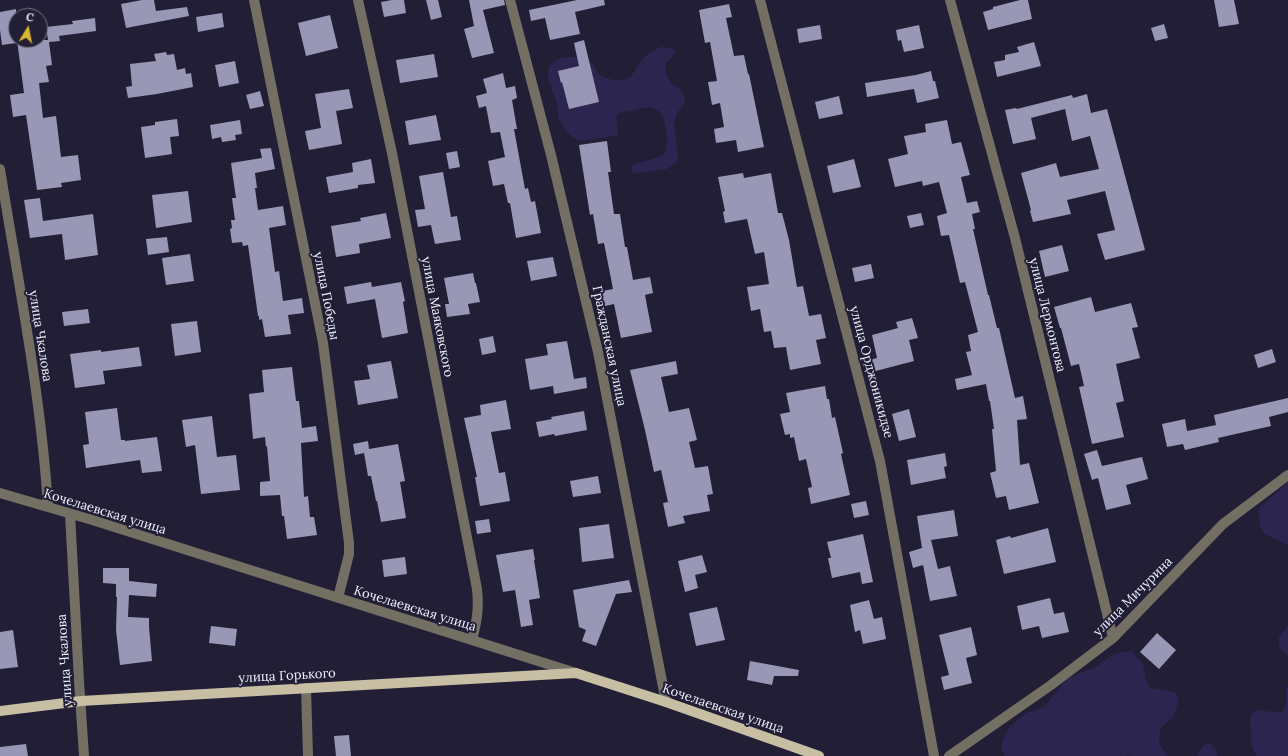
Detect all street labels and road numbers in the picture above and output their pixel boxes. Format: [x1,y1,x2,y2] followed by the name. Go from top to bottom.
[310,251,342,341] street label: улица Победы
[418,255,456,379] street label: улица Маяковского
[1025,256,1069,374] street label: улица Лермонтова
[589,284,629,408] street label: Гражданская улица
[25,289,55,383] street label: улица Чкалова
[846,304,896,440] street label: улица Орджоникидзе
[42,486,168,538] street label: Кочелаевская улица
[1090,554,1176,640] street label: улица Мичурина
[352,583,478,635] street label: Кочелаевская улица
[54,613,76,707] street label: улица Чкалова
[238,666,336,686] street label: улица Горького
[660,681,786,737] street label: Кочелаевская улица

